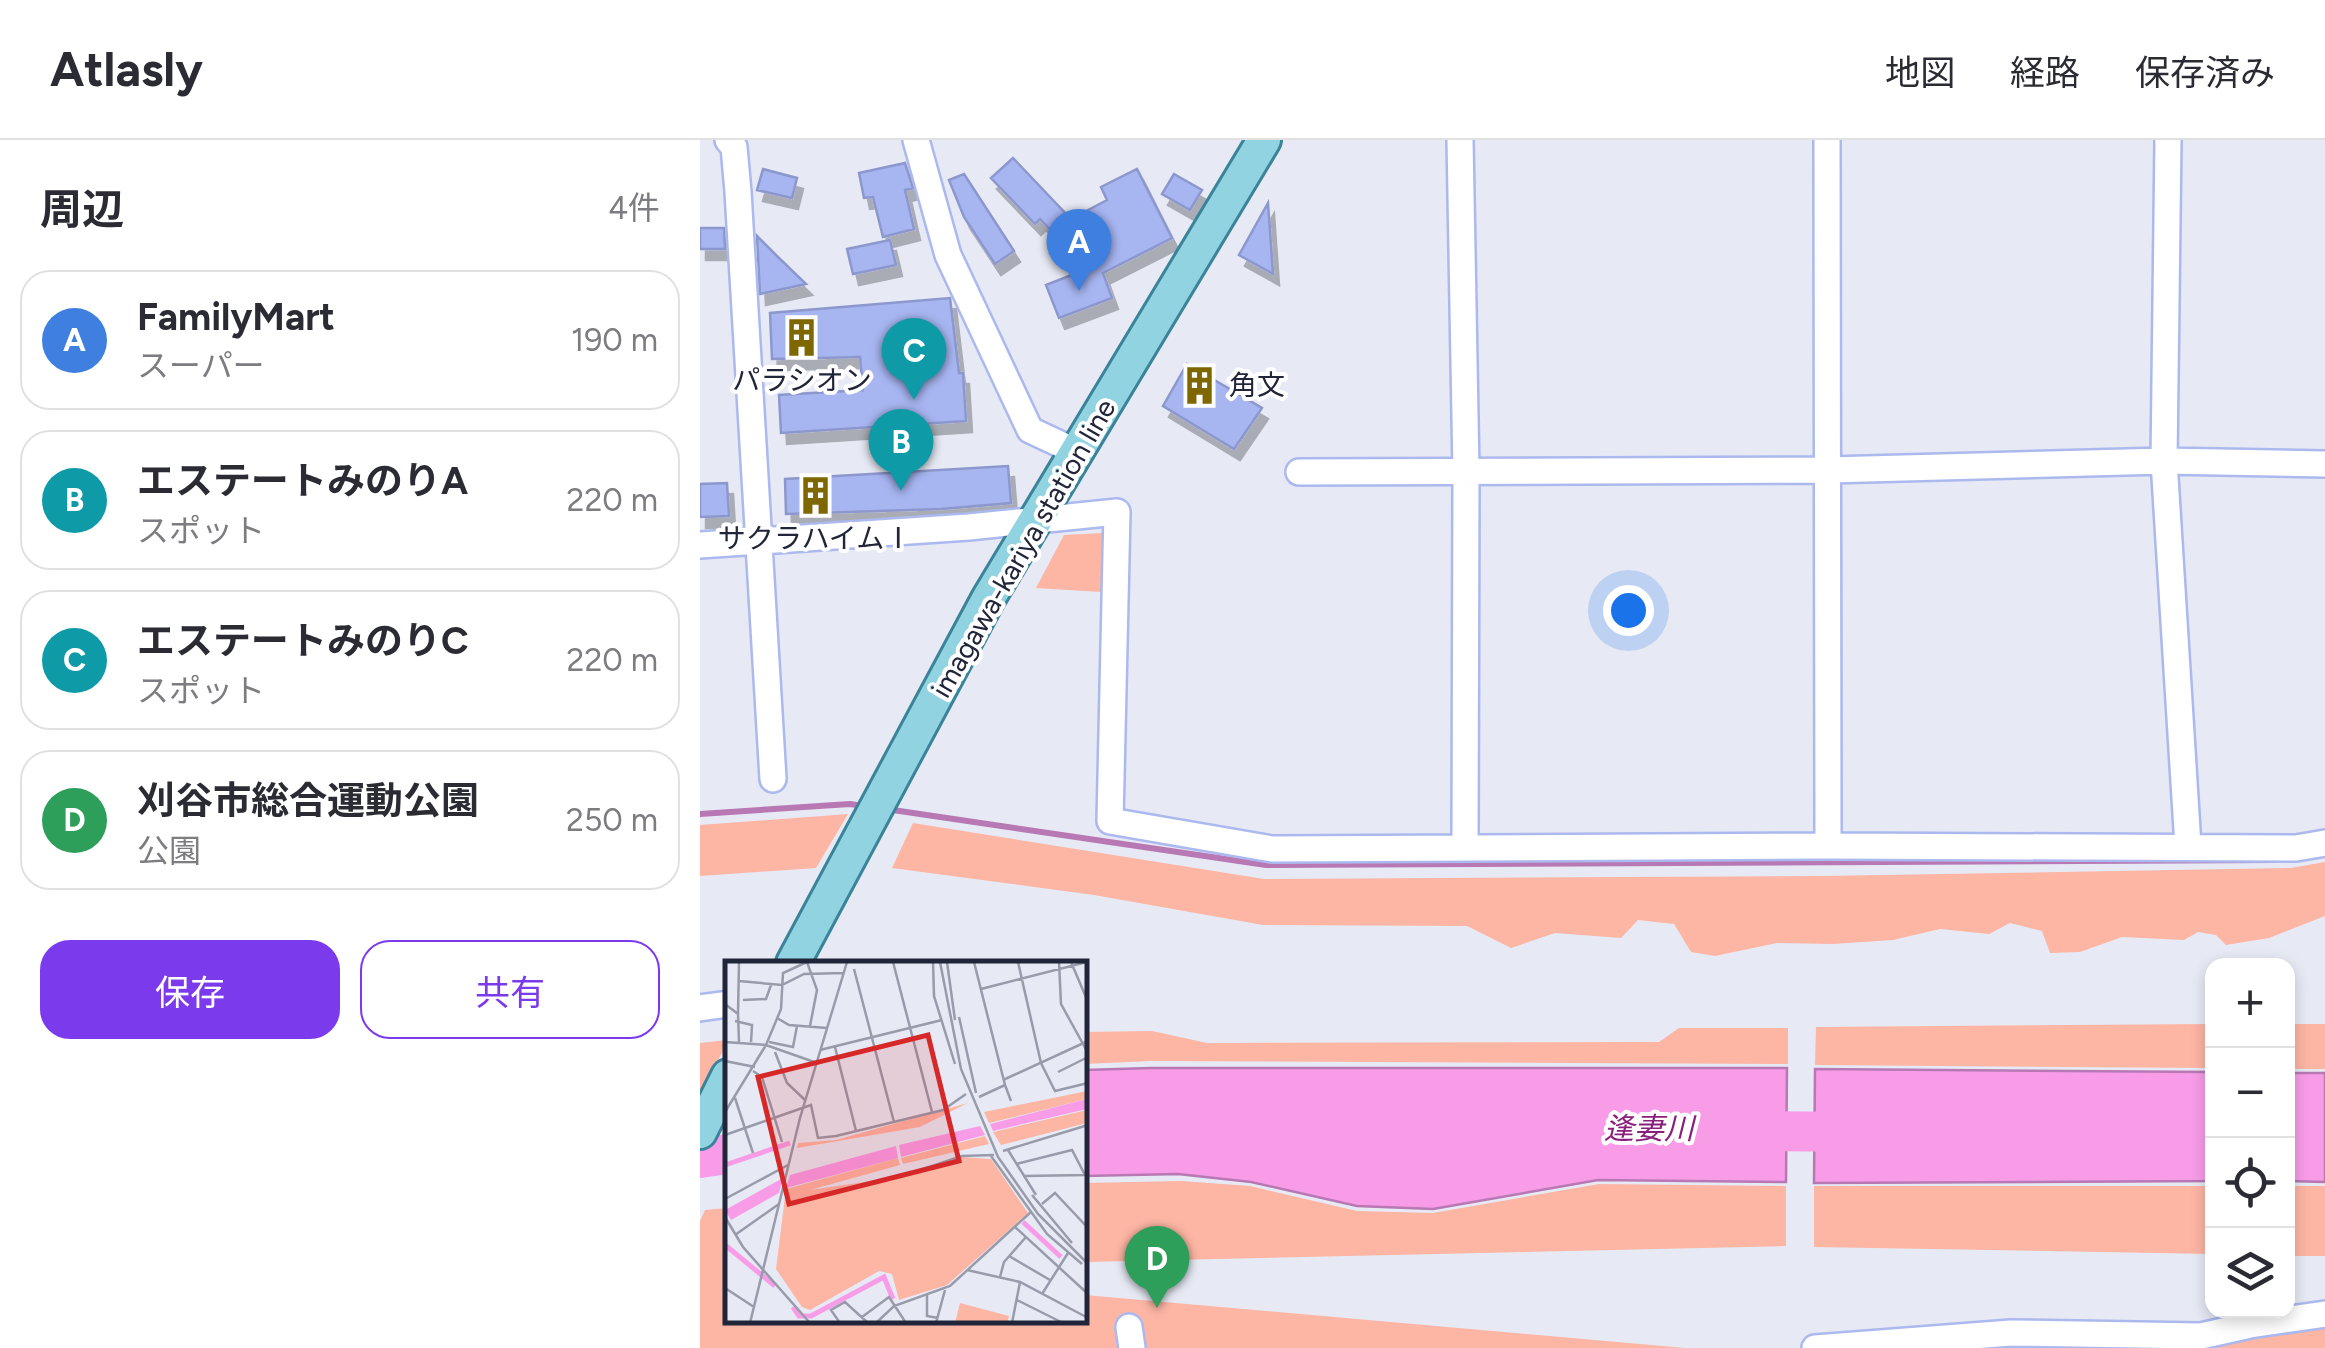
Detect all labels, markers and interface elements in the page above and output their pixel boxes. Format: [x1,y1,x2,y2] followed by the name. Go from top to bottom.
[50,40,203,98] text: Atlasly
[1885,52,1955,94] text: 地図
[2010,52,2080,94] text: 経路
[2135,52,2275,94] text: 保存済み
[40,184,124,235] text: 周辺
[608,189,660,227] text: 4件
[1046,208,1112,291] pin: A
[137,294,335,340] text: FamilyMart
[781,317,823,359] building icon: パラシオン
[882,318,946,400] pin: C
[63,321,86,359] text: A
[571,321,658,359] text: 190 m
[137,347,265,385] text: スーパー
[732,363,872,397] place label: パラシオン
[1178,364,1220,406] building icon: 角文
[1229,368,1285,402] place label: 角文
[924,393,1122,703] street label: imagawa-kariya station line
[868,408,934,491] pin: B
[137,458,468,504] text: エステートみのりA
[794,474,836,516] building icon: サクラハイムⅠ
[65,481,84,519] text: B
[567,481,658,519] text: 220 m
[137,512,265,550] text: スポット
[718,521,912,555] place label: サクラハイムⅠ
[1603,585,1654,636] your location
[137,618,469,664] text: エステートみのりC
[63,641,86,679] text: C
[567,641,658,679] text: 220 m
[137,672,265,710] text: スポット
[137,778,479,824] text: 刈谷市総合運動公園
[63,801,86,839] text: D
[566,801,658,839] text: 250 m
[137,832,201,870] text: 公園
[40,940,340,1039] button: 保存
[360,940,660,1039] button: 共有
[2205,958,2295,1318] map controls
[2205,958,2295,1048] button: +
[725,961,1088,1323] inset map
[2205,1048,2295,1138] button: −
[1604,1110,1697,1147] water label: 逢妻川
[2205,1138,2295,1228] button: locate
[1124,1226,1190,1308] pin: D
[2205,1228,2295,1318] button: layers

